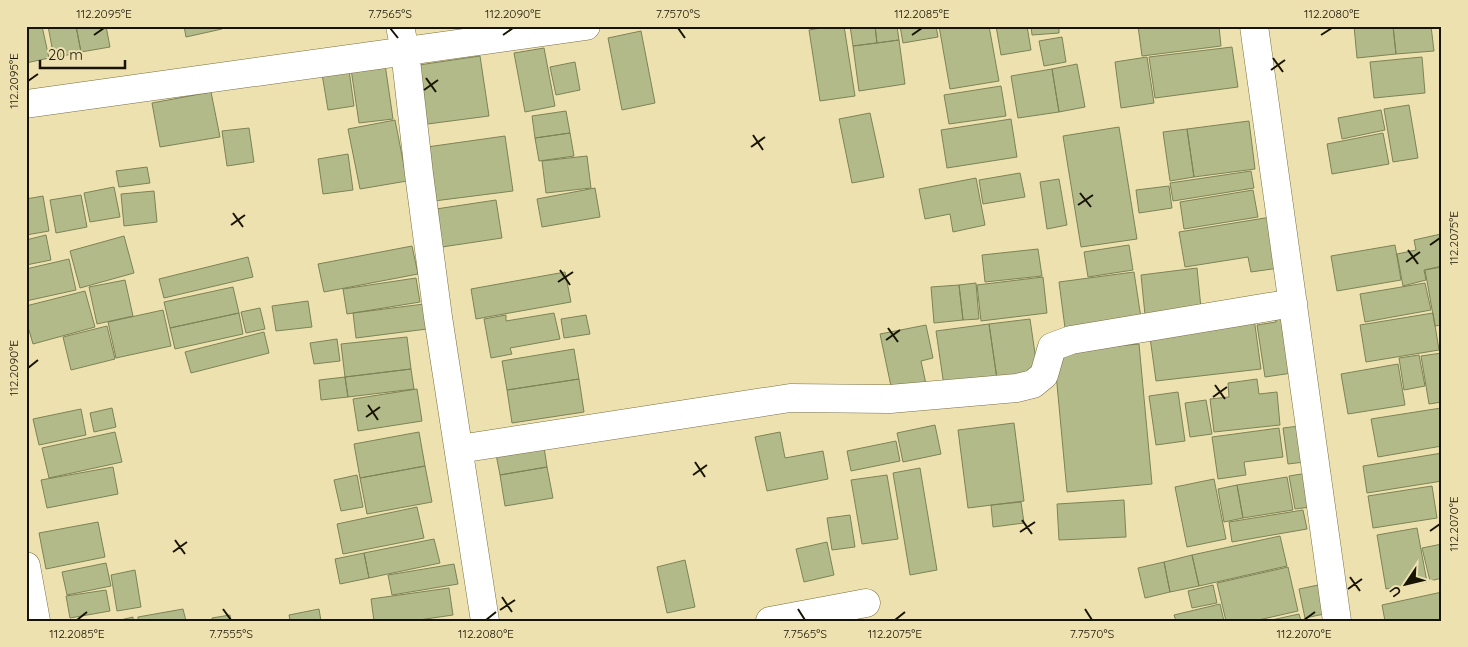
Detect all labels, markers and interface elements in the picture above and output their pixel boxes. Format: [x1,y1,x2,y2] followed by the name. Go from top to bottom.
[76,6,132,21] text: 112.2095°E
[368,6,412,21] text: 7.7565°S
[485,6,541,21] text: 112.2090°E
[656,6,700,21] text: 7.7570°S
[894,6,950,21] text: 112.2085°E
[1304,6,1360,21] text: 112.2080°E
[40,38,125,70] scale bar
[48,45,83,64] text: 20 m
[6,53,21,109] text: 112.2095°E
[1446,211,1461,265] text: 112.2075°E
[6,340,21,396] text: 112.2090°E
[1446,496,1461,551] text: 112.2070°E
[1380,560,1430,610] north arrow
[1385,582,1406,601] text: U
[49,626,105,641] text: 112.2085°E
[209,626,253,641] text: 7.7555°S
[458,626,514,641] text: 112.2080°E
[783,626,827,641] text: 7.7565°S
[868,626,922,641] text: 112.2075°E
[1070,626,1114,641] text: 7.7570°S
[1277,626,1332,641] text: 112.2070°E

